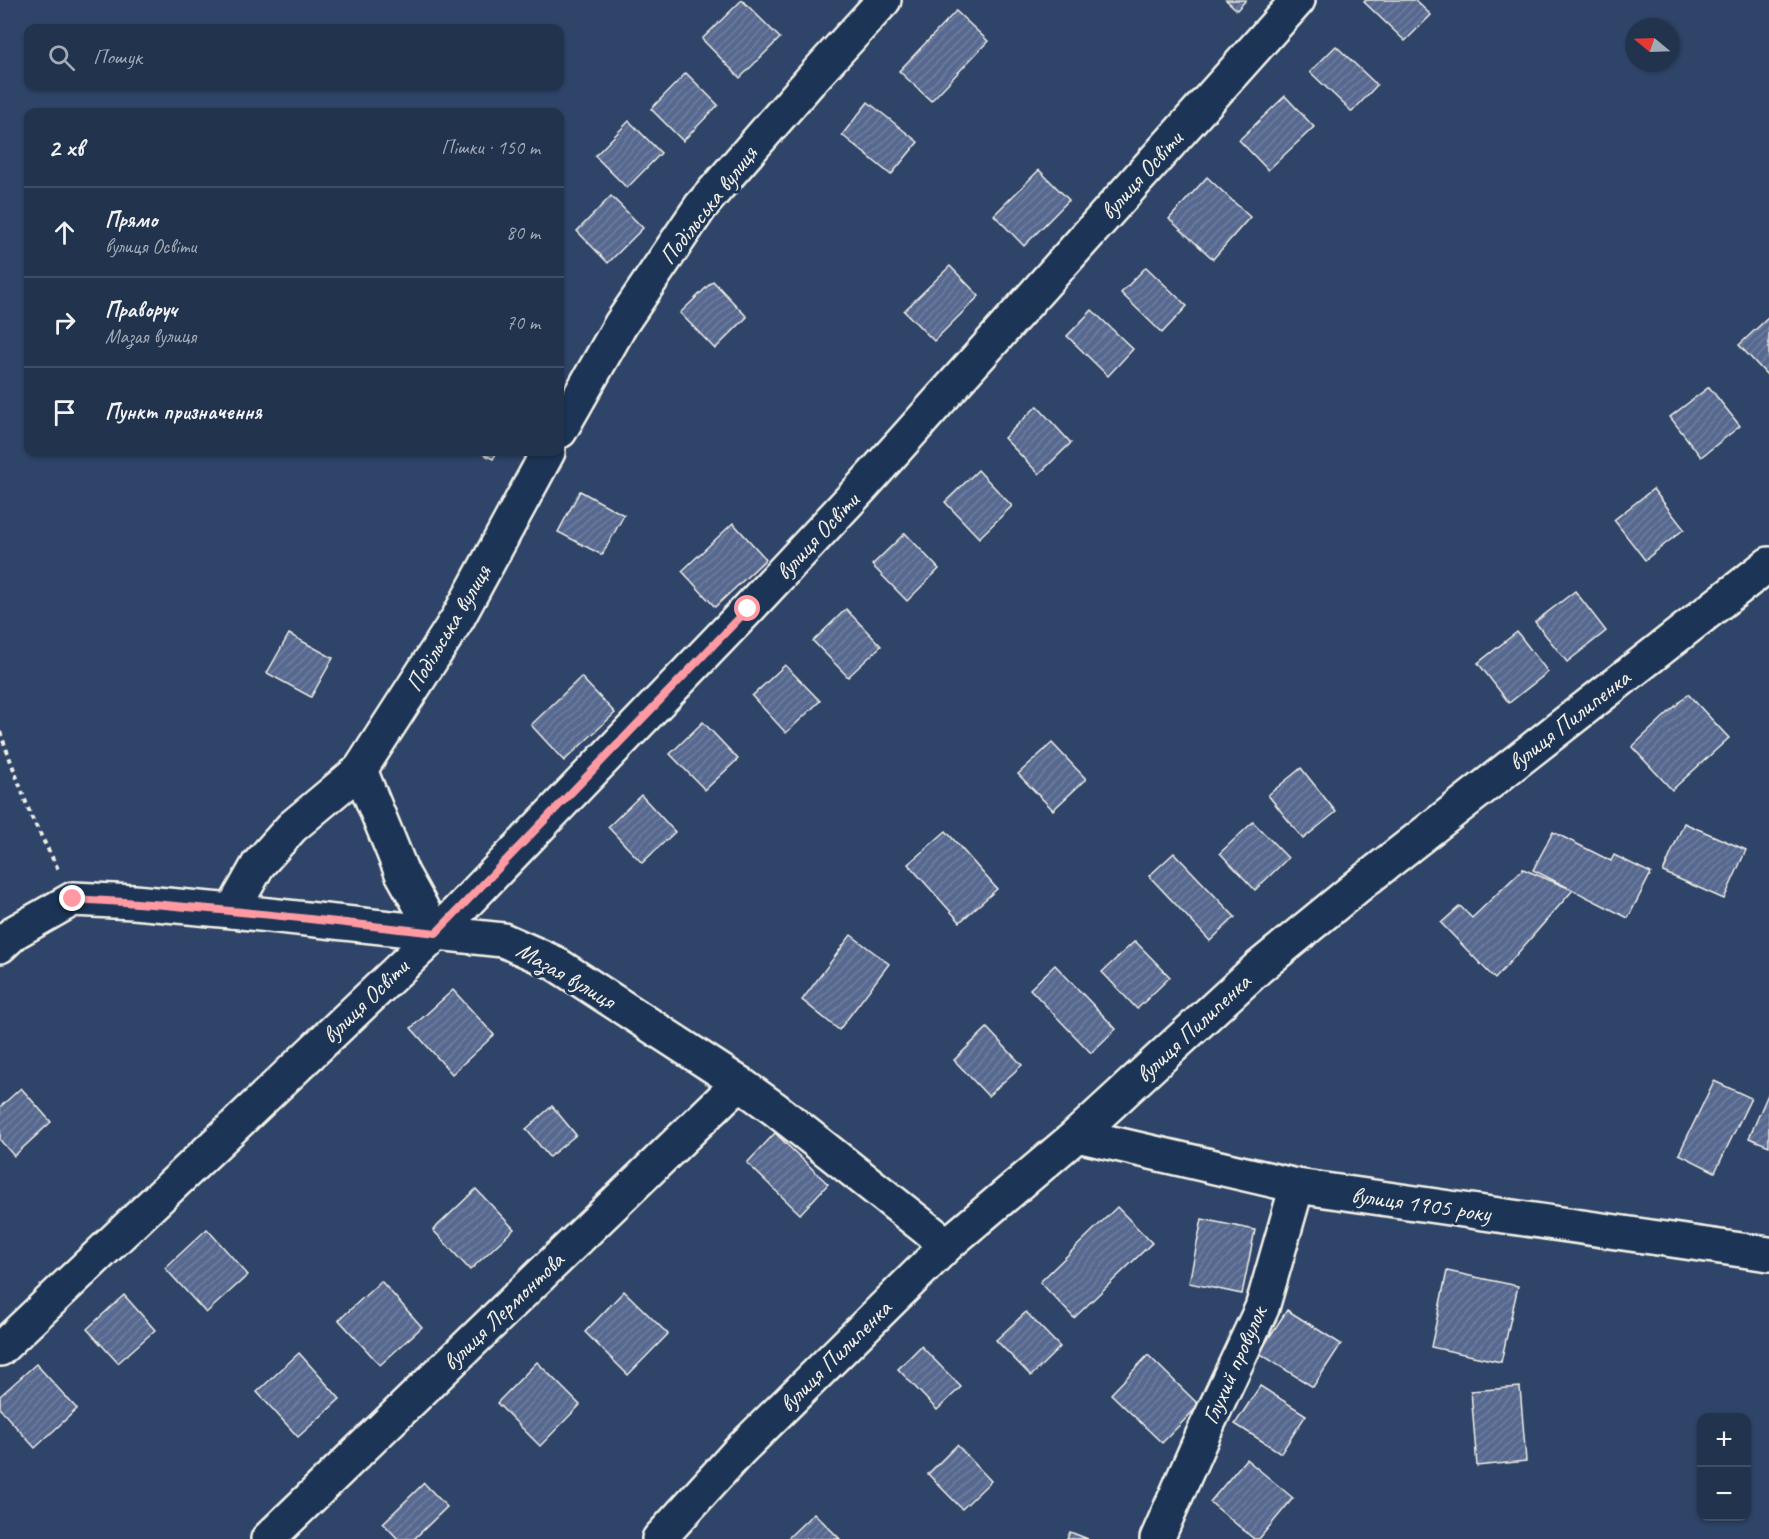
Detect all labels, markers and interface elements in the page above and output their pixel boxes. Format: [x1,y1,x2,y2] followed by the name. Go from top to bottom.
[1625,18,1679,72] north arrow
[24,24,564,90] search box
[45,41,78,74] icon: search
[93,43,142,71] text: Пошук
[1093,123,1190,226] street label: вулиця Освіти
[48,131,83,164] text: 2 хв
[441,135,540,160] text: Пішки · 150 m
[652,139,765,270] street label: Подільська вулиця
[105,206,157,234] text: Прямо
[48,216,81,249] icon: ahead
[506,220,540,245] text: 80 m
[105,234,196,259] text: вулиця Освіти
[105,296,177,324] text: Праворуч
[48,306,81,339] icon: right
[506,310,540,335] text: 70 m
[105,324,196,349] text: Мазая вулиця
[48,396,81,429] icon: arrive
[105,398,262,426] text: Пункт призначення
[769,484,867,586] street label: вулиця Освіти
[398,558,498,697] street label: Подільська вулиця
[734,595,760,621] route start
[1502,662,1637,777] street label: вулиця Пилипенка
[59,885,85,911] route end
[511,935,622,1017] street label: Мазая вулиця
[315,951,416,1050] street label: вулиця Освіти
[1129,966,1258,1089] street label: вулиця Пилипенка
[1350,1179,1494,1229] street label: вулиця 1905 року
[436,1244,571,1377] street label: вулиця Лермонтова
[772,1292,899,1419] street label: вулиця Пилипенка
[1195,1299,1274,1429] street label: Глухий провулок
[1697,1413,1751,1521] map controls
[1697,1413,1751,1467] button: +
[1697,1467,1751,1521] button: −

